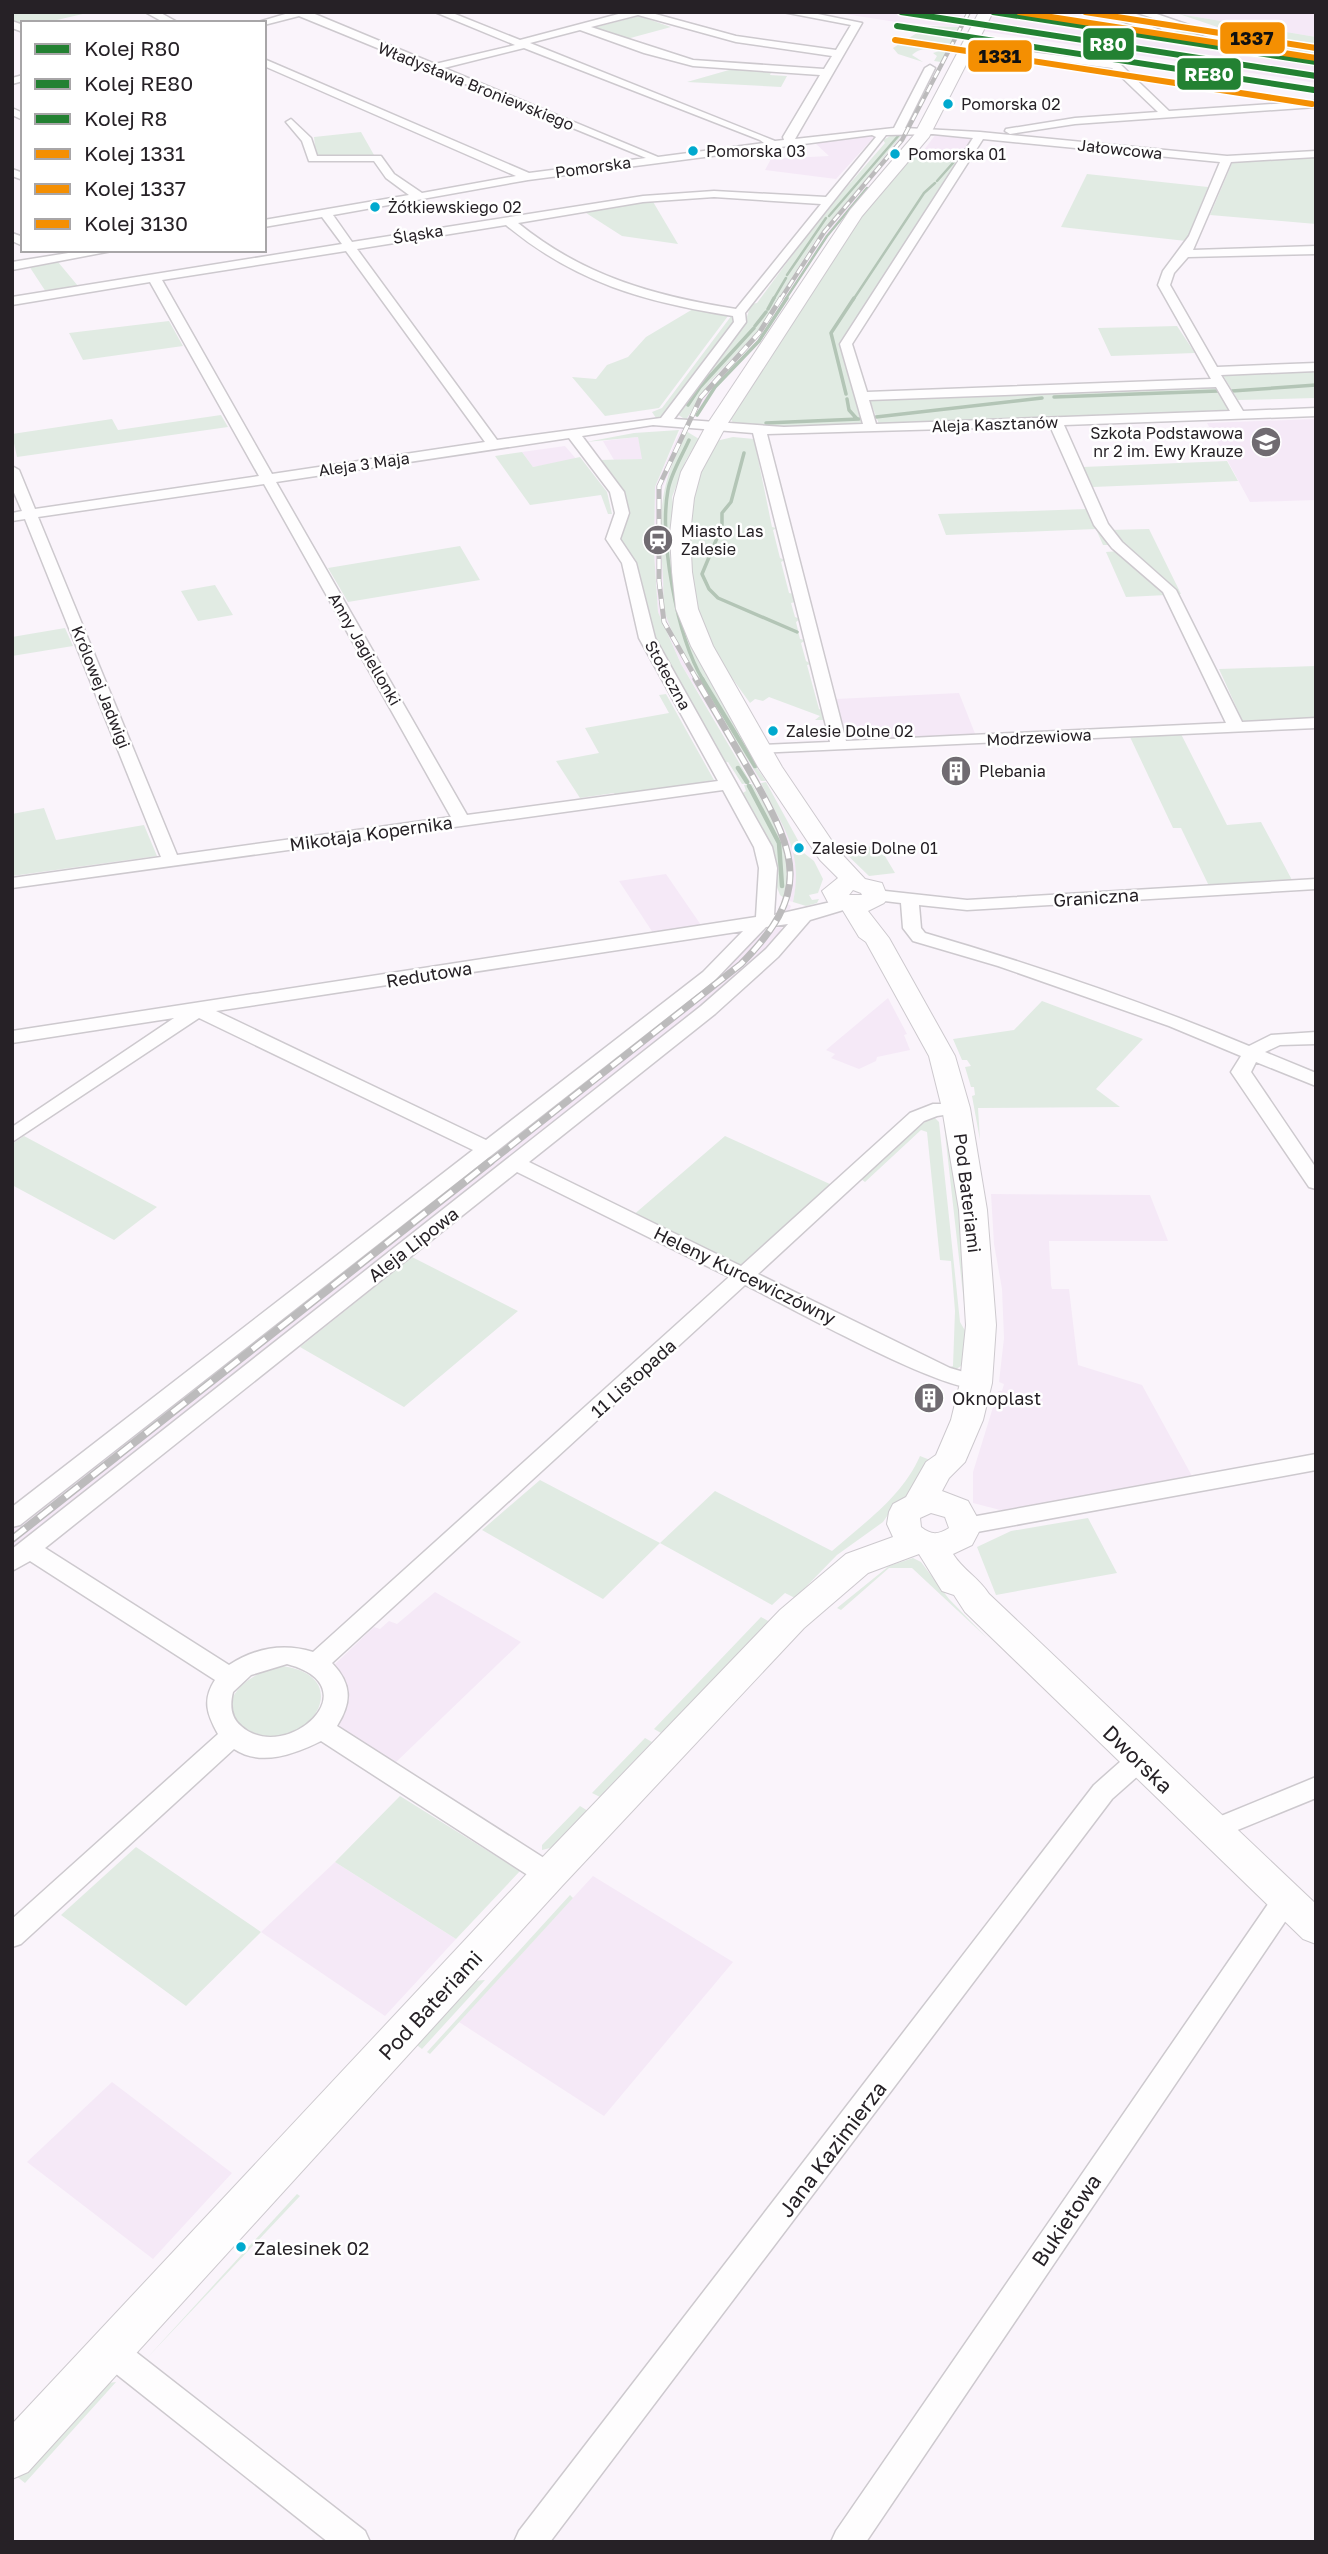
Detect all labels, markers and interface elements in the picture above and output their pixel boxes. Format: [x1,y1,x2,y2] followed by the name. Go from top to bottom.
[21,21,266,252] legend
[1219,21,1286,55] line badge: 1337
[1230,26,1274,49] text: 1337
[1082,27,1135,61] line badge: R80
[1089,32,1127,55] text: R80
[84,35,180,61] text: Kolej R80
[375,37,577,135] street label: Władysława Broniewskiego
[967,39,1033,73] line badge: 1331
[979,44,1022,67] text: 1331
[1176,57,1242,91] line badge: RE80
[1184,62,1234,85] text: RE80
[84,70,193,96] text: Kolej RE80
[961,94,1061,114] place label: Pomorska 02
[941,97,955,111] marker: Pomorska 02
[84,105,167,131] text: Kolej R8
[1077,135,1163,163] street label: Jałowcowa
[84,140,185,166] text: Kolej 1331
[706,141,806,161] place label: Pomorska 03
[686,144,700,158] marker: Pomorska 03
[908,144,1006,164] place label: Pomorska 01
[888,147,902,161] marker: Pomorska 01
[554,152,632,182] street label: Pomorska
[84,175,186,201] text: Kolej 1337
[388,197,522,217] place label: Żółkiewskiego 02
[368,200,382,214] marker: Żółkiewskiego 02
[84,210,188,236] text: Kolej 3130
[391,220,445,248] street label: Śląska
[931,412,1059,436] street label: Aleja Kasztanów
[1090,423,1243,461] place label: Szkoła Podstawowa nr 2 im. Ewy Krauze
[1249,425,1283,459] school or university icon: Szkoła Podstawowa nr 2 im. Ewy Krauze
[317,448,411,480] street label: Aleja 3 Maja
[681,521,763,559] place label: Miasto Las Zalesie
[641,523,675,557] station icon: Miasto Las Zalesie
[325,589,405,709] street label: Anny Jagiellonki
[67,623,135,751] street label: Królowej Jadwigi
[641,637,695,713] street label: Stołeczna
[786,721,913,741] place label: Zalesie Dolne 02
[766,724,780,738] marker: Zalesie Dolne 02
[986,724,1092,750] street label: Modrzewiowa
[939,754,973,788] building icon: Plebania
[979,761,1046,781] place label: Plebania
[288,811,454,855] street label: Mikołaja Kopernika
[812,838,938,858] place label: Zalesie Dolne 01
[792,841,806,855] marker: Zalesie Dolne 01
[1052,883,1140,911] street label: Graniczna
[384,956,474,992] street label: Redutowa
[950,1132,986,1254] street label: Pod Bateriami
[364,1202,462,1286] street label: Aleja Lipowa
[650,1221,840,1329] street label: Heleny Kurcewiczówny
[586,1334,680,1422] street label: 11 Listopada
[912,1381,946,1415] building icon: Oknoplast
[952,1387,1041,1409] place label: Oknoplast
[1098,1719,1178,1799] street label: Dworska
[373,1945,487,2065] street label: Pod Bateriami
[772,2076,892,2222] street label: Jana Kazimierza
[1026,2169,1106,2271] street label: Bukietowa
[254,2236,369,2259] place label: Zalesinek 02
[234,2240,248,2254] marker: Zalesinek 02

